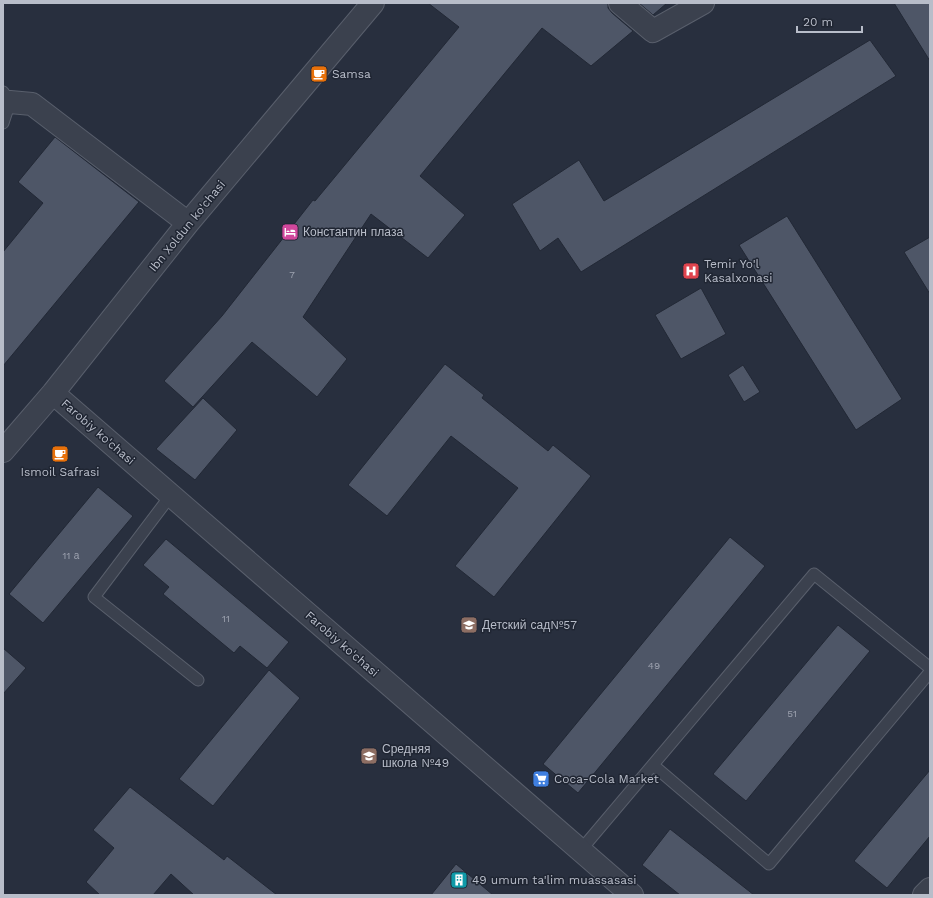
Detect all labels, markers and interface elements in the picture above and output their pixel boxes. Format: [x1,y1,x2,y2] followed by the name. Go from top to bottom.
[797,8,862,34] scale bar
[803,15,833,29] text: 20 m
[309,64,329,84] cafe icon: Samsa
[332,67,371,81] place label: Samsa
[146,178,228,274] street label: Ibn Xoldun ko'chasi
[280,222,300,242] hotel icon: Константин плаза
[303,225,403,239] place label: Константин плаза
[704,257,772,285] place label: Temir Yo'l Kasalxonasi
[681,261,701,281] hospital icon: Temir Yo'l Kasalxonasi
[289,269,295,280] house number: 7
[58,396,138,468] street label: Farobiy ko'chasi
[50,444,70,464] cafe icon: Ismoil Safrasi
[21,465,100,479] place label: Ismoil Safrasi
[63,550,80,561] house number: 11 а
[302,608,382,680] street label: Farobiy ko'chasi
[222,613,230,624] house number: 11
[459,615,479,635] school or university icon: Детский сад№57
[482,618,577,632] place label: Детский сад№57
[648,660,660,671] house number: 49
[787,708,797,719] house number: 51
[382,742,449,770] place label: Средняя школа №49
[359,746,379,766] school or university icon: Средняя школа №49
[531,769,551,789] supermarket icon: Coca-Cola Market
[554,772,659,786] place label: Coca-Cola Market
[449,870,469,890] building icon: 49 umum ta'lim muassasasi
[472,873,637,887] place label: 49 umum ta'lim muassasasi

